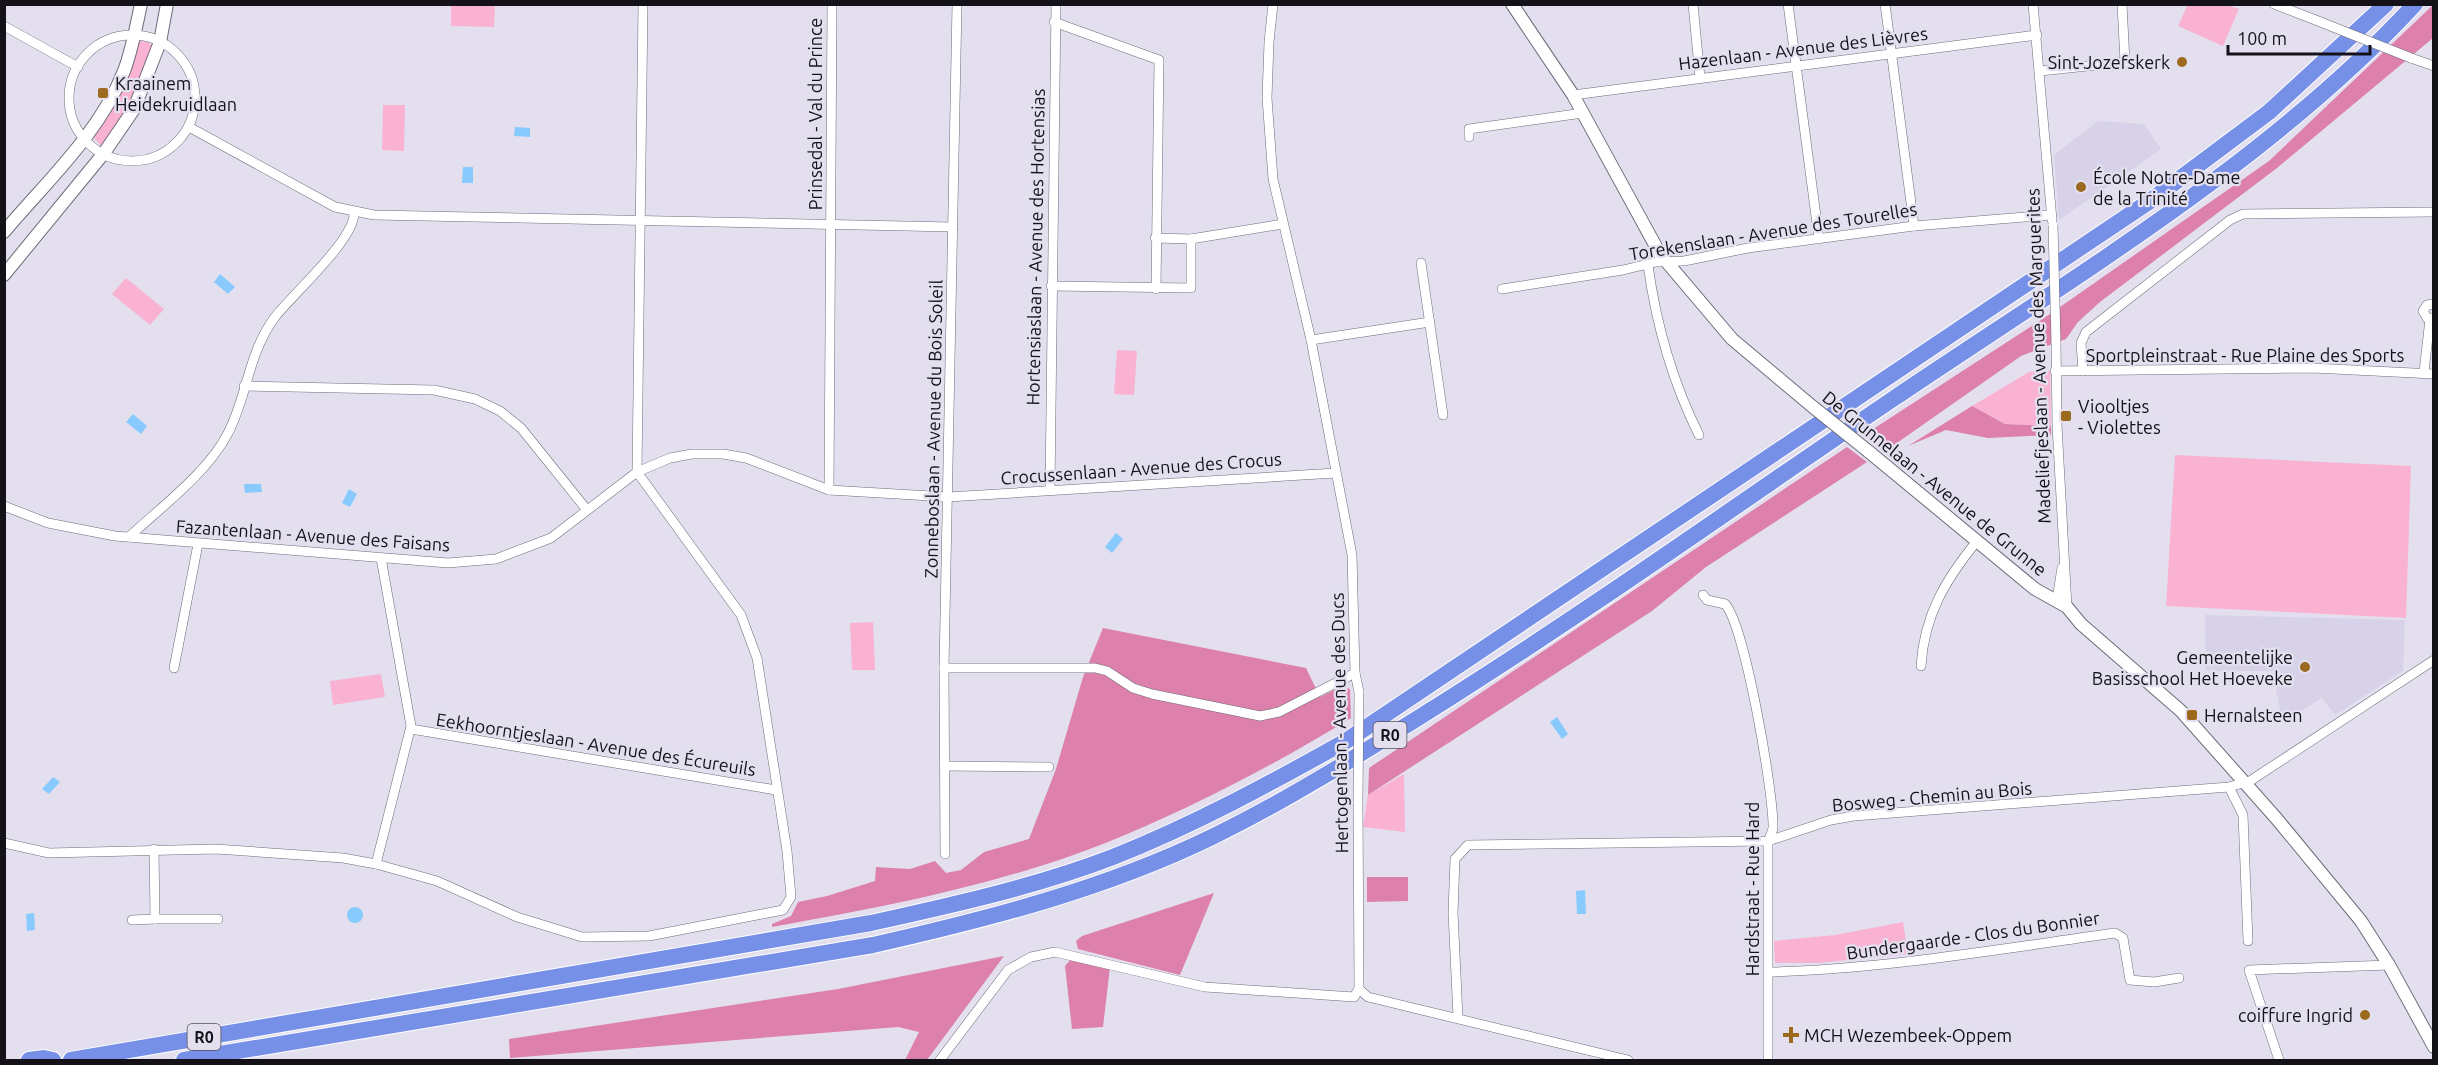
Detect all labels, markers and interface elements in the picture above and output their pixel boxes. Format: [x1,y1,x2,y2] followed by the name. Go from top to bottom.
[805,18,825,210] street label: Prinsedal - Val du Prince
[2228,18,2370,56] scale bar
[1677,23,1929,73] street label: Hazenlaan - Avenue des Lièvres
[2237,28,2287,48] text: 100 m
[2048,52,2170,72] place label: Sint-Jozefskerk
[2175,55,2189,69] marker: Sint-Jozefskerk
[115,73,237,114] place label: Kraainem Heidekruidlaan
[96,86,110,100] marker: Kraainem Heidekruidlaan
[1022,88,1048,406] street label: Hortensiaslaan - Avenue des Hortensias
[2093,166,2241,208] place label: École Notre-Dame de la Trinité
[2074,180,2088,194] marker: École Notre-Dame de la Trinité
[2022,188,2054,524] street label: Madeliefjeslaan - Avenue des Marguerites
[1628,198,1919,264] street label: Torekenslaan - Avenue des Tourelles
[920,279,946,578] street label: Zonneboslaan - Avenue du Bois Soleil
[2086,345,2404,365] street label: Sportpleinstraat - Rue Plaine des Sports
[1819,386,2051,580] street label: De Grunnelaan - Avenue de Grunne
[2078,396,2161,437] place label: Viooltjes - Violettes
[2059,409,2073,423] marker: Viooltjes - Violettes
[1000,448,1282,488] street label: Crocussenlaan - Avenue des Crocus
[175,515,451,555] street label: Fazantenlaan - Avenue des Faisans
[1327,592,1351,854] street label: Hertogenlaan - Avenue des Ducs
[2092,647,2293,688] place label: Gemeentelijke Basisschool Het Hoeveke
[2298,660,2312,674] marker: Gemeentelijke Basisschool Het Hoeveke
[2204,705,2303,725] place label: Hernalsteen
[435,708,758,779] street label: Eekhoorntjeslaan - Avenue des Écureuils
[2185,708,2199,722] marker: Hernalsteen
[1374,722,1406,748] road number: R0
[1831,777,2033,815] street label: Bosweg - Chemin au Bois
[1742,802,1762,976] street label: Hardstraat - Rue Hard
[1845,907,2101,963] street label: Bundergaarde - Clos du Bonnier
[2238,1005,2353,1025] place label: coiffure Ingrid
[2358,1008,2372,1022] marker: coiffure Ingrid
[188,1024,220,1050] road number: R0
[1804,1025,2012,1045] place label: MCH Wezembeek-Oppem
[1782,1026,1800,1044] marker: MCH Wezembeek-Oppem

